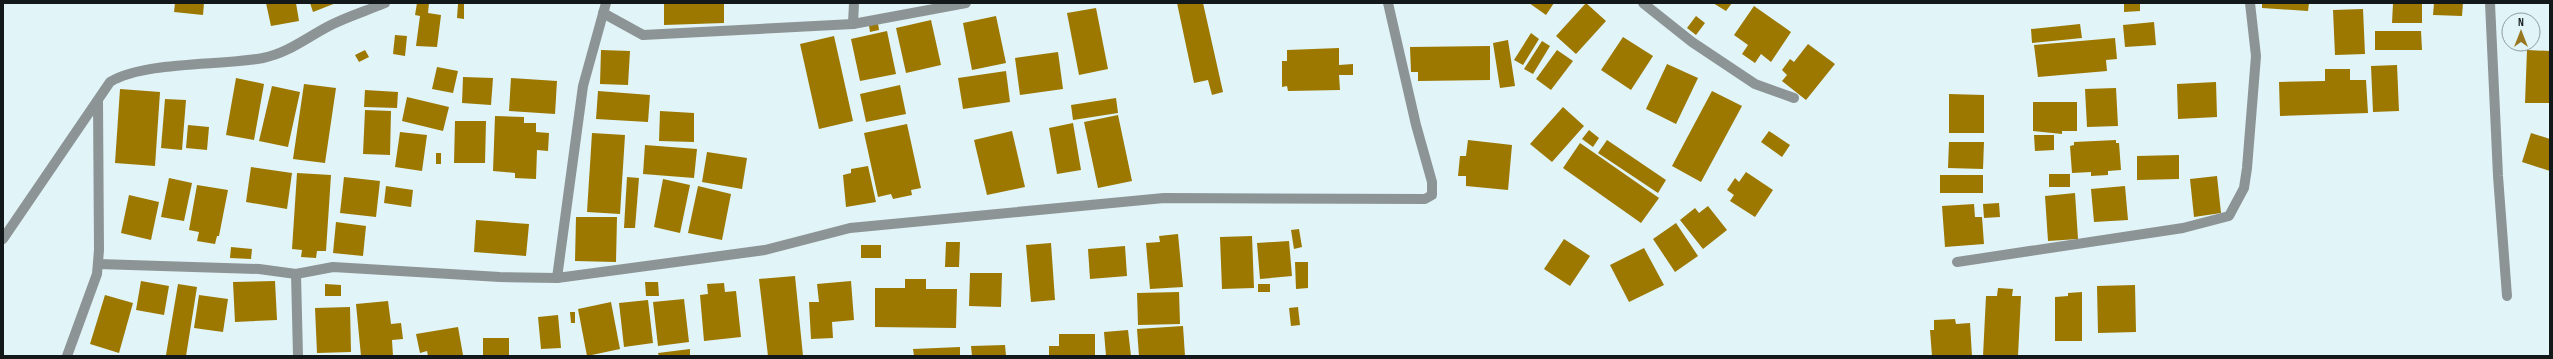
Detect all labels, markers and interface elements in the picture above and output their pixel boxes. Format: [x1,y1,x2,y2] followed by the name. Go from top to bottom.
[2501,12,2541,52] north arrow
[2518,16,2524,29] text: N

